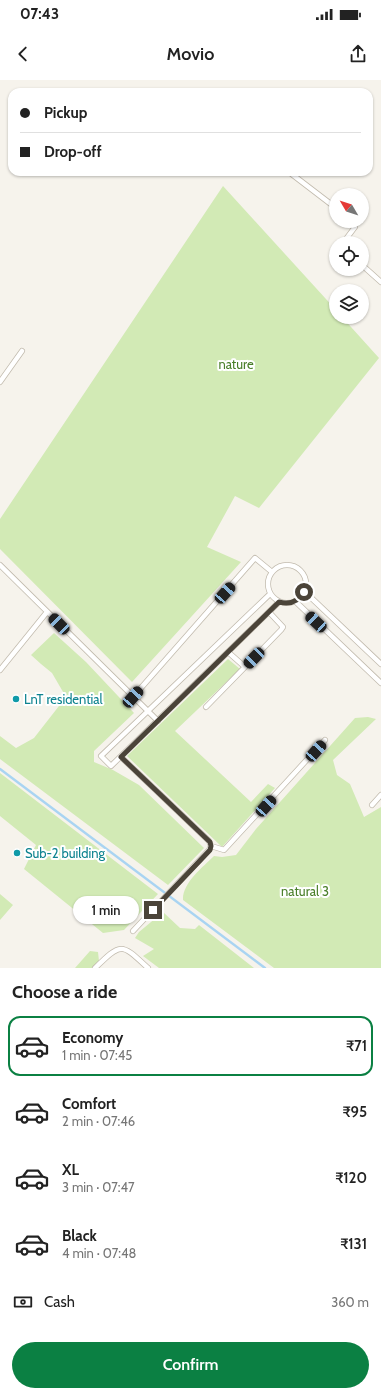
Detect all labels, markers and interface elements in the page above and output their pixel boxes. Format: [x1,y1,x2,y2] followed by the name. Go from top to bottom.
[20,5,59,23] text: 07:43
[12,43,34,65] icon: back
[167,43,214,65] text: Movio
[347,43,369,65] icon: share
[44,104,87,122] text: Pickup
[44,143,102,161] text: Drop-off
[329,188,369,228] north arrow
[329,188,369,324] map controls
[329,236,369,276] button: locate
[329,284,369,324] button: layers
[218,356,254,372] park label: nature
[213,580,237,606] car
[295,583,313,601] route start
[303,609,329,635] car
[46,611,72,637] car
[241,645,267,671] car
[121,684,145,710] car
[24,691,103,707] place label: LnT residential
[11,694,21,704] marker: LnT residential
[304,738,328,764] car
[254,793,278,819] car
[25,845,106,861] place label: Sub-2 building
[12,848,22,858] marker: Sub-2 building
[281,883,329,899] park label: natural 3
[73,896,139,924] callout: 1 min
[144,901,162,919] route end
[91,902,121,918] text: 1 min
[12,981,117,1003] text: Choose a ride
[14,1028,50,1064] icon: car
[62,1029,123,1047] text: Economy
[346,1037,367,1055] text: ₹71
[62,1047,132,1063] text: 1 min · 07:45
[14,1094,50,1130] icon: car
[62,1095,116,1113] text: Comfort
[342,1103,367,1121] text: ₹95
[62,1113,135,1129] text: 2 min · 07:46
[14,1160,50,1196] icon: car
[62,1161,79,1179] text: XL
[335,1169,367,1187] text: ₹120
[62,1179,135,1195] text: 3 min · 07:47
[14,1226,50,1262] icon: car
[62,1227,97,1245] text: Black
[340,1235,367,1253] text: ₹131
[62,1245,136,1261] text: 4 min · 07:48
[12,1291,34,1313] icon: cash
[44,1293,75,1311] text: Cash
[331,1294,369,1310] text: 360 m
[12,1342,369,1388] button: Confirm

